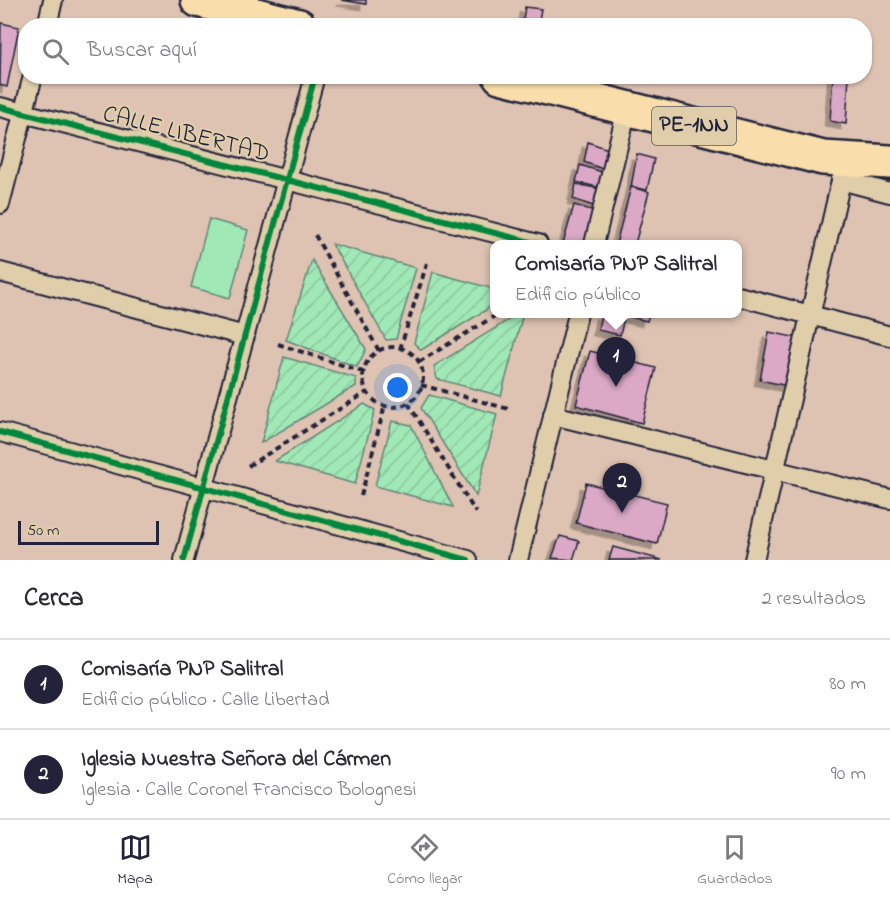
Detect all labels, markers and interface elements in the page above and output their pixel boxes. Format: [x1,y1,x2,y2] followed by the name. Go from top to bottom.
[18,18,872,84] search box
[39,35,72,68] icon: search
[87,35,197,67] text: Buscar aquí
[99,97,273,173] street label: CALLE LIBERTAD
[652,107,736,145] road number: PE-1NN
[490,240,742,318] popup
[515,249,717,281] text: Comisaría PNP Salitral
[515,281,641,310] text: Edificio público
[596,338,636,387] pin: 1
[383,373,412,402] your location
[602,464,642,513] pin: 2
[18,518,159,546] scale bar
[27,519,59,543] text: 50 m
[24,580,84,618] text: Cerca
[762,585,866,614] text: 2 resultados
[81,654,283,686] text: Comisaría PNP Salitral
[40,670,47,699] text: 1
[829,670,866,699] text: 80 m
[81,686,329,715] text: Edificio público · Calle Libertad
[81,744,391,776] text: Iglesia Nuestra Señora del Cármen
[39,760,48,789] text: 2
[831,760,866,789] text: 90 m
[81,776,416,805] text: Iglesia · Calle Coronel Francisco Bolognesi
[117,831,153,891] tab: Mapa
[387,831,463,891] tab: Cómo llegar
[697,831,773,891] tab: Guardados

